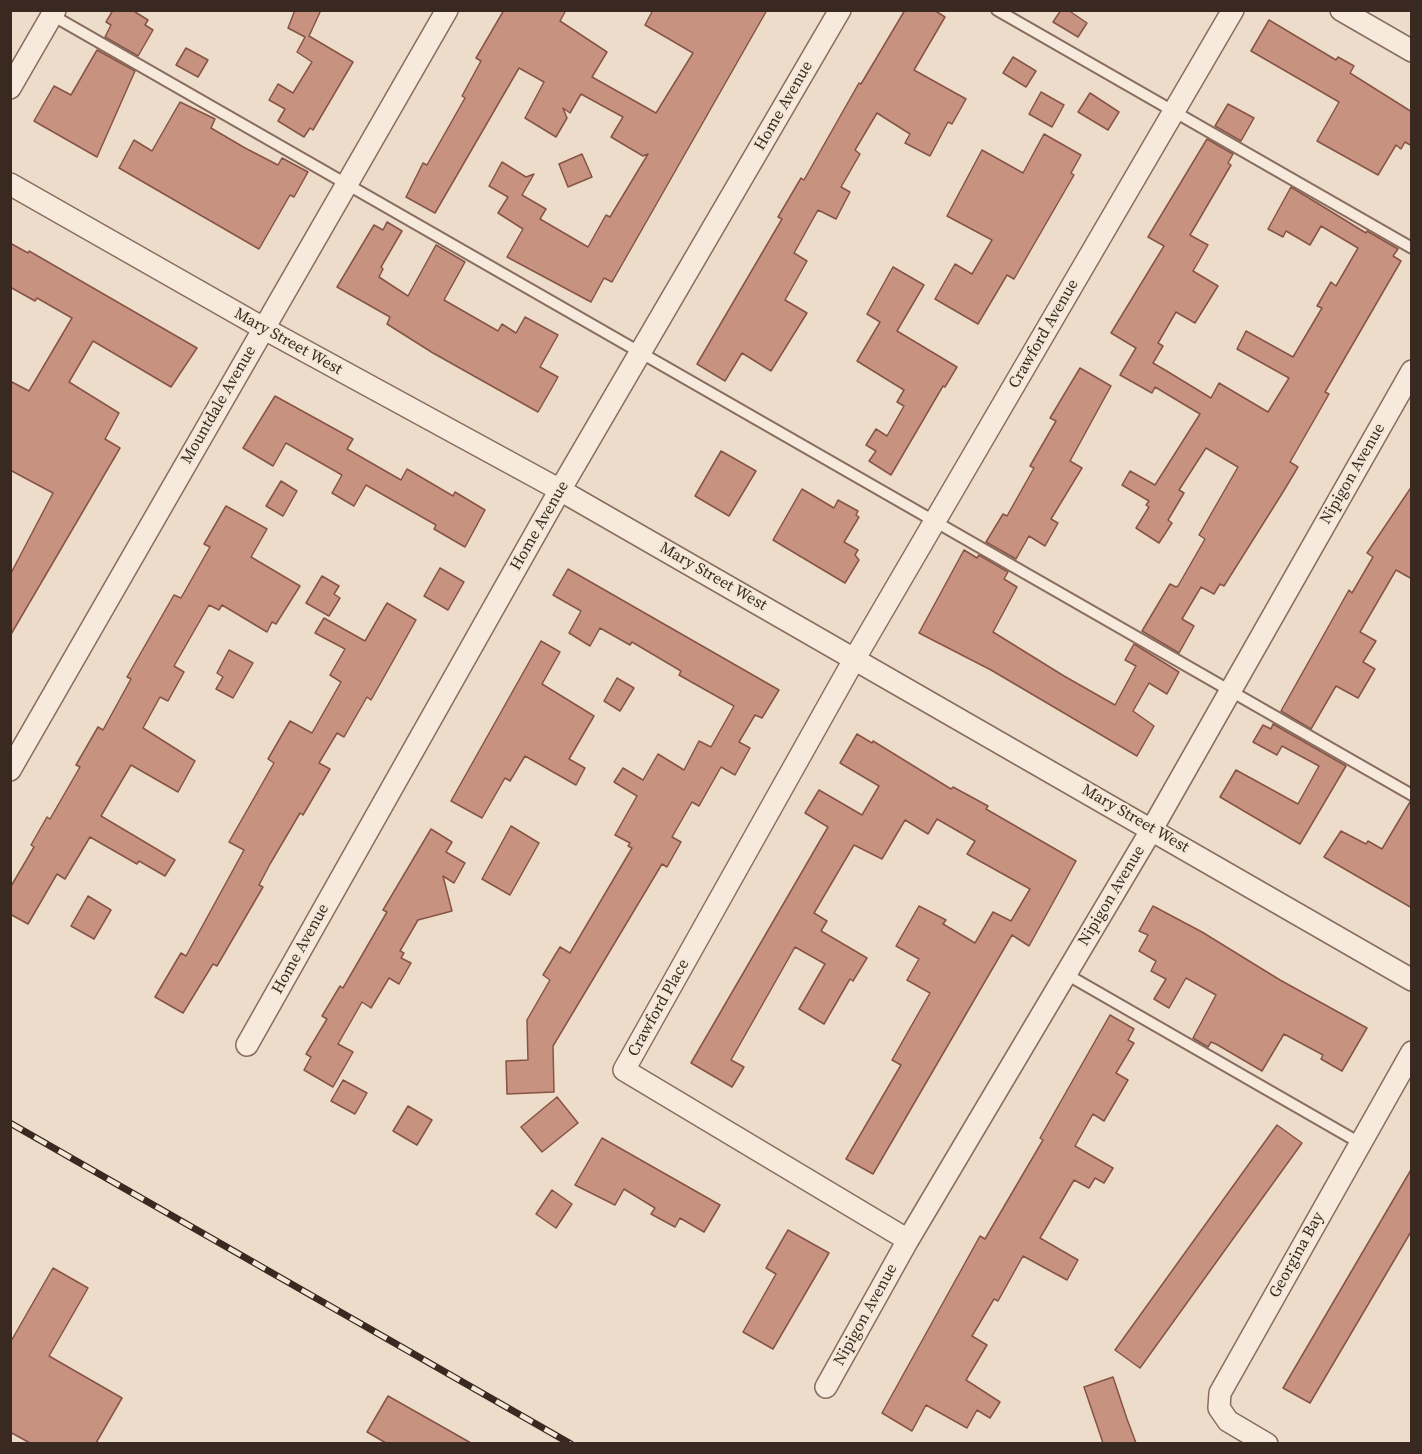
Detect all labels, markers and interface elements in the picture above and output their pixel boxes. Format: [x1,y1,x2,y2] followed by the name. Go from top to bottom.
[751,58,817,154] street label: Home Avenue
[1005,276,1083,392] street label: Crawford Avenue
[231,304,345,380] street label: Mary Street West
[177,343,261,467] street label: Mountdale Avenue
[1316,420,1390,528] street label: Nipigon Avenue
[507,478,573,574] street label: Home Avenue
[656,539,770,615] street label: Mary Street West
[1078,781,1192,857] street label: Mary Street West
[1075,842,1149,950] street label: Nipigon Avenue
[268,901,334,997] street label: Home Avenue
[624,956,694,1060] street label: Crawford Place
[1265,1209,1329,1301] street label: Georgina Bay
[830,1261,902,1369] street label: Nipigon Avenue

